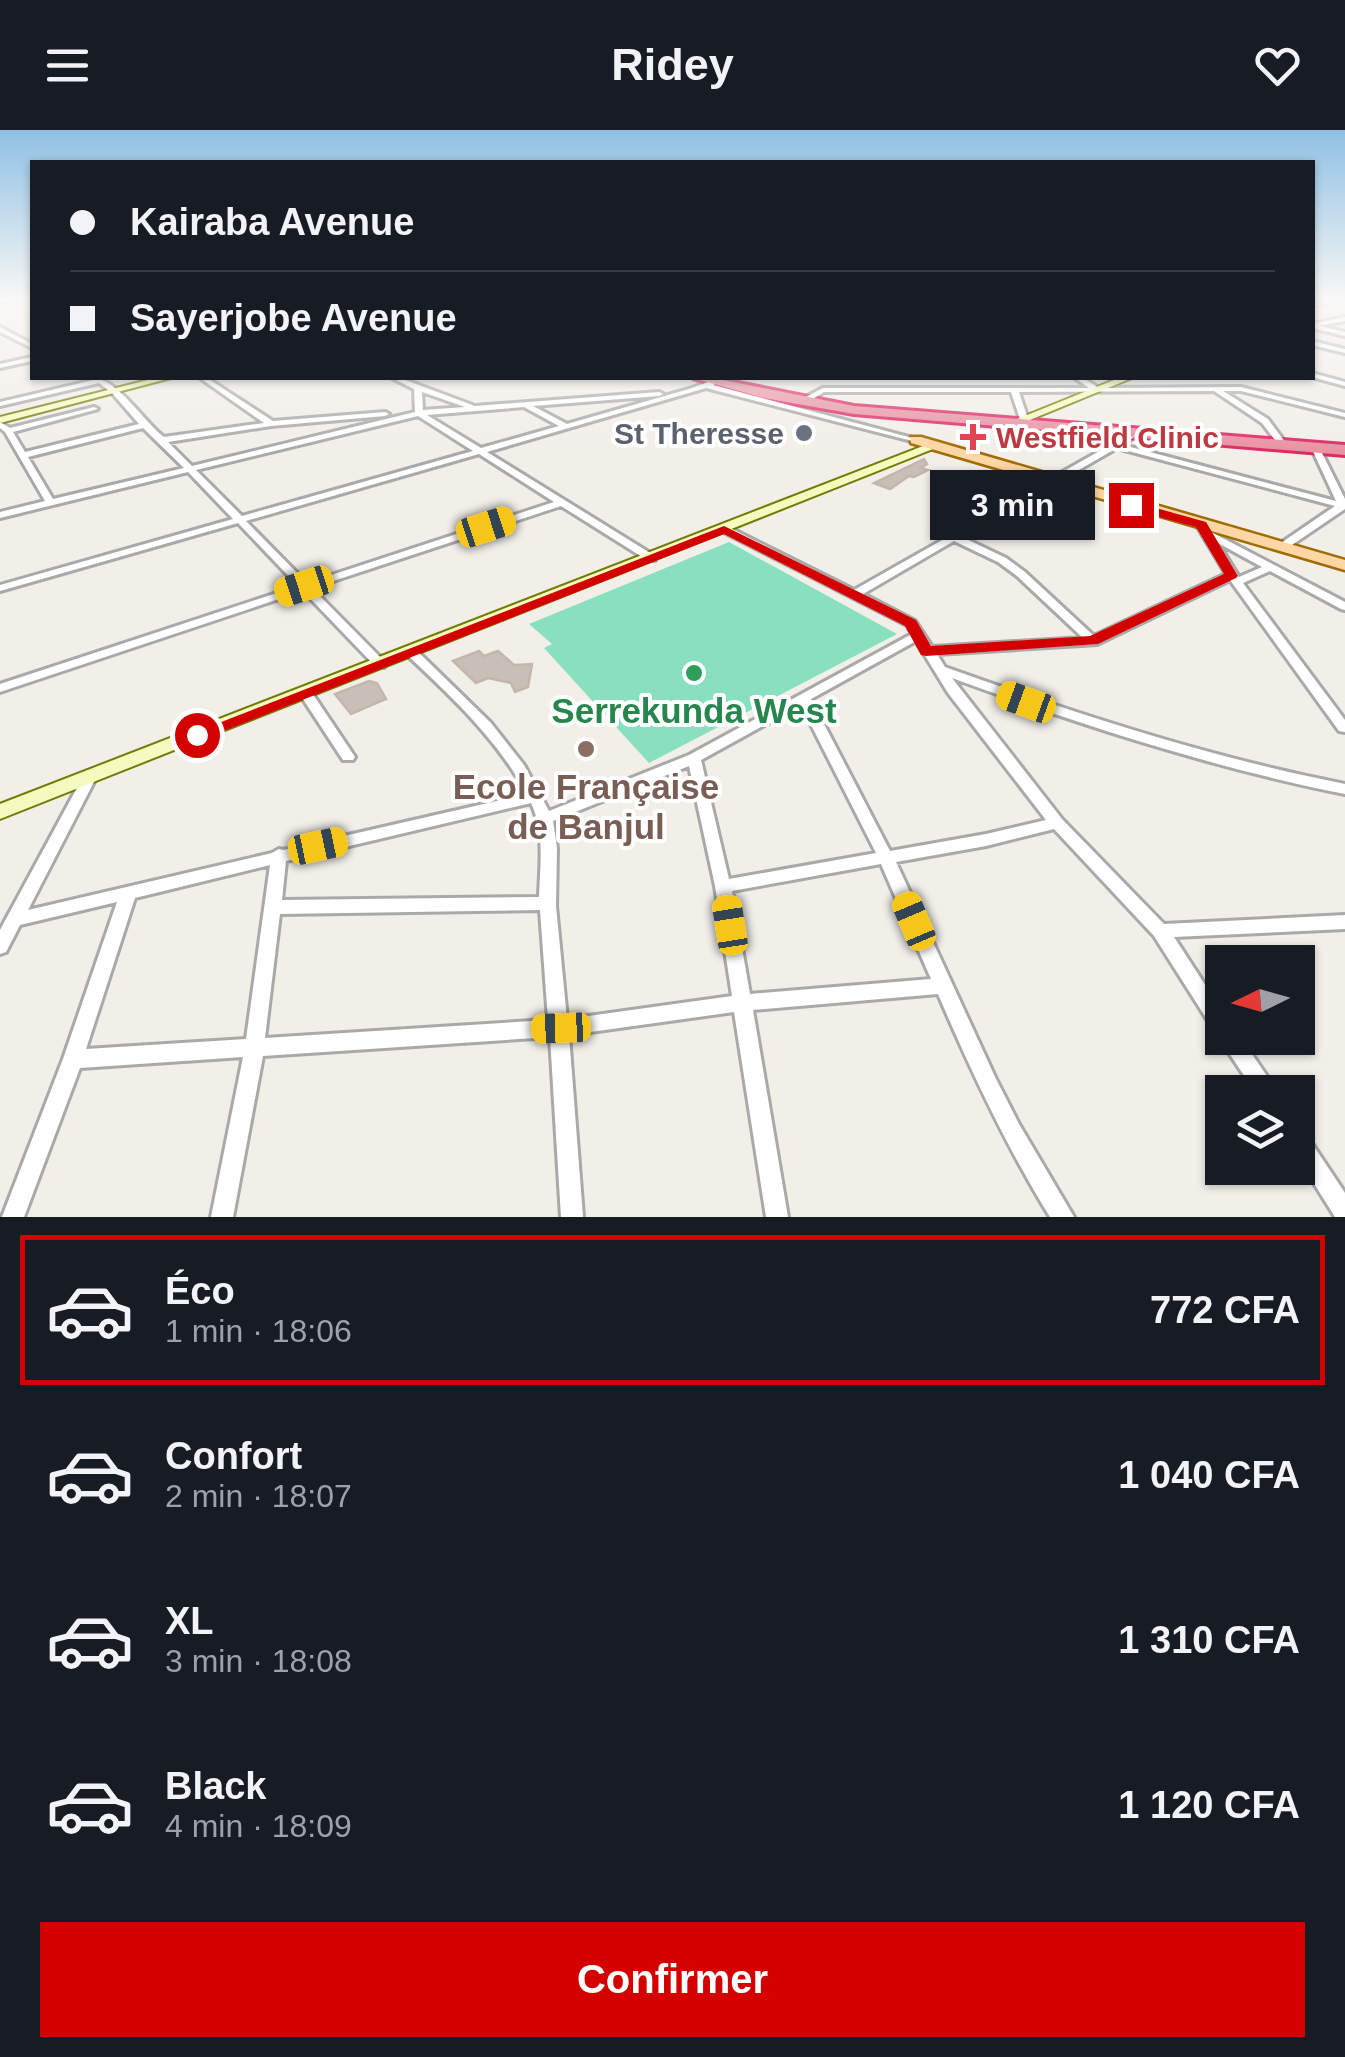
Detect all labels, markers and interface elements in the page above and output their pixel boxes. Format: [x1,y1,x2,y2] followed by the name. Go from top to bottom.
[40,38,95,93] icon: menu
[1250,38,1305,93] icon: heart
[611,39,734,90] text: Ridey
[130,201,414,243] text: Kairaba Avenue
[130,297,457,339] text: Sayerjobe Avenue
[614,417,784,450] place label: St Theresse
[996,421,1219,454] place label: Westfield Clinic
[793,422,815,444] marker: St Theresse
[960,424,986,450] marker: Westfield Clinic
[931,470,1096,540] callout: 3 min
[1109,483,1154,528] route end
[971,487,1054,523] text: 3 min
[453,503,519,551] car
[271,562,337,610] car
[683,662,705,684] marker: Serrekunda West
[993,678,1059,726] car
[551,691,837,730] place label: Serrekunda West
[175,713,220,758] route start
[575,738,597,760] marker: Ecole Française de Banjul
[453,767,719,846] place label: Ecole Française de Banjul
[286,825,350,867] car
[888,888,940,954] car
[710,893,750,957] car
[1205,945,1315,1055] north arrow
[1205,945,1315,1185] map controls
[530,1012,592,1044] car
[1205,1075,1315,1185] button: layers
[45,1265,135,1355] icon: car
[165,1270,235,1312] text: Éco
[1150,1289,1300,1331] text: 772 CFA
[165,1313,352,1349] text: 1 min · 18:06
[45,1430,135,1520] icon: car
[165,1435,302,1477] text: Confort
[1118,1454,1300,1496] text: 1 040 CFA
[165,1478,352,1514] text: 2 min · 18:07
[45,1595,135,1685] icon: car
[165,1600,214,1642] text: XL
[1118,1619,1300,1661] text: 1 310 CFA
[165,1643,352,1679] text: 3 min · 18:08
[45,1760,135,1850] icon: car
[165,1765,266,1807] text: Black
[1118,1784,1300,1826] text: 1 120 CFA
[165,1808,352,1844] text: 4 min · 18:09
[40,1922,1305,2037] button: Confirmer

